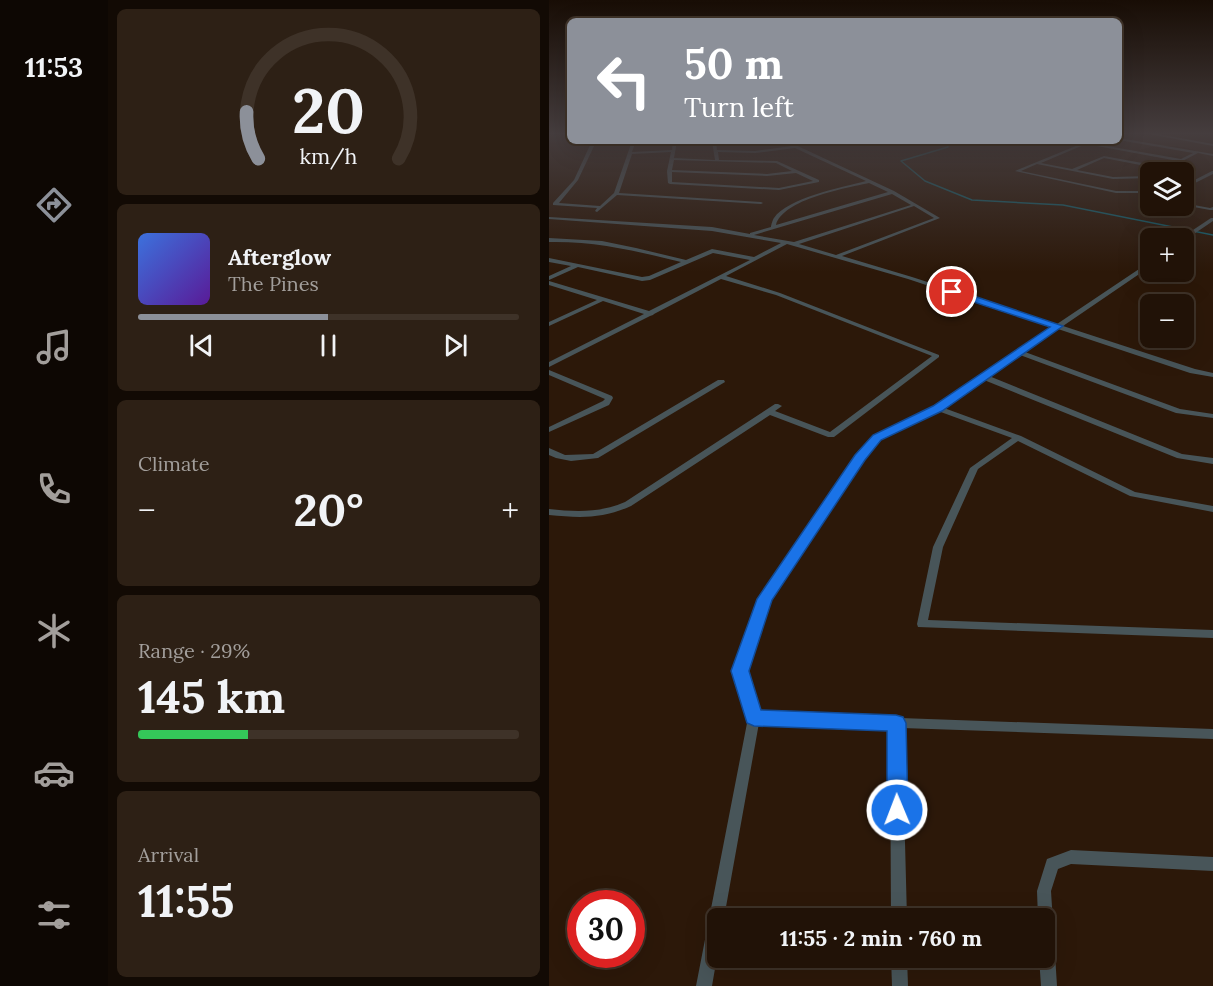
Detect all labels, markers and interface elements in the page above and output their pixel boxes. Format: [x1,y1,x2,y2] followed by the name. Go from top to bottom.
[684,37,783,91] text: 50 m
[585,42,663,120] icon: left
[25,50,83,84] text: 11:53
[292,70,365,150] text: 20
[684,90,794,124] text: Turn left
[300,143,358,171] text: km/h
[1140,162,1194,348] map controls
[1140,162,1194,216] button: layers
[33,184,75,226] icon: directions
[1140,228,1194,282] button: +
[228,243,331,271] text: Afterglow
[926,266,977,317] pin
[228,271,319,296] text: The Pines
[935,275,968,308] icon: arrive
[1140,294,1194,348] button: −
[33,326,75,368] icon: music
[185,329,218,362] icon: previous
[312,329,345,362] icon: pause
[439,329,472,362] icon: next
[138,451,210,476] text: Climate
[33,468,75,510] icon: phone
[294,481,363,538] text: 20°
[138,489,156,531] text: −
[501,489,519,531] text: +
[33,610,75,652] icon: climate
[138,638,250,663] text: Range · 29%
[138,668,285,725] text: 145 km
[33,752,75,794] icon: car
[865,778,929,842] position arrow
[138,842,199,867] text: Arrival
[138,872,234,929] text: 11:55
[567,890,645,968] speed limit sign: 30
[33,894,75,936] icon: filters
[780,924,982,952] text: 11:55 · 2 min · 760 m

